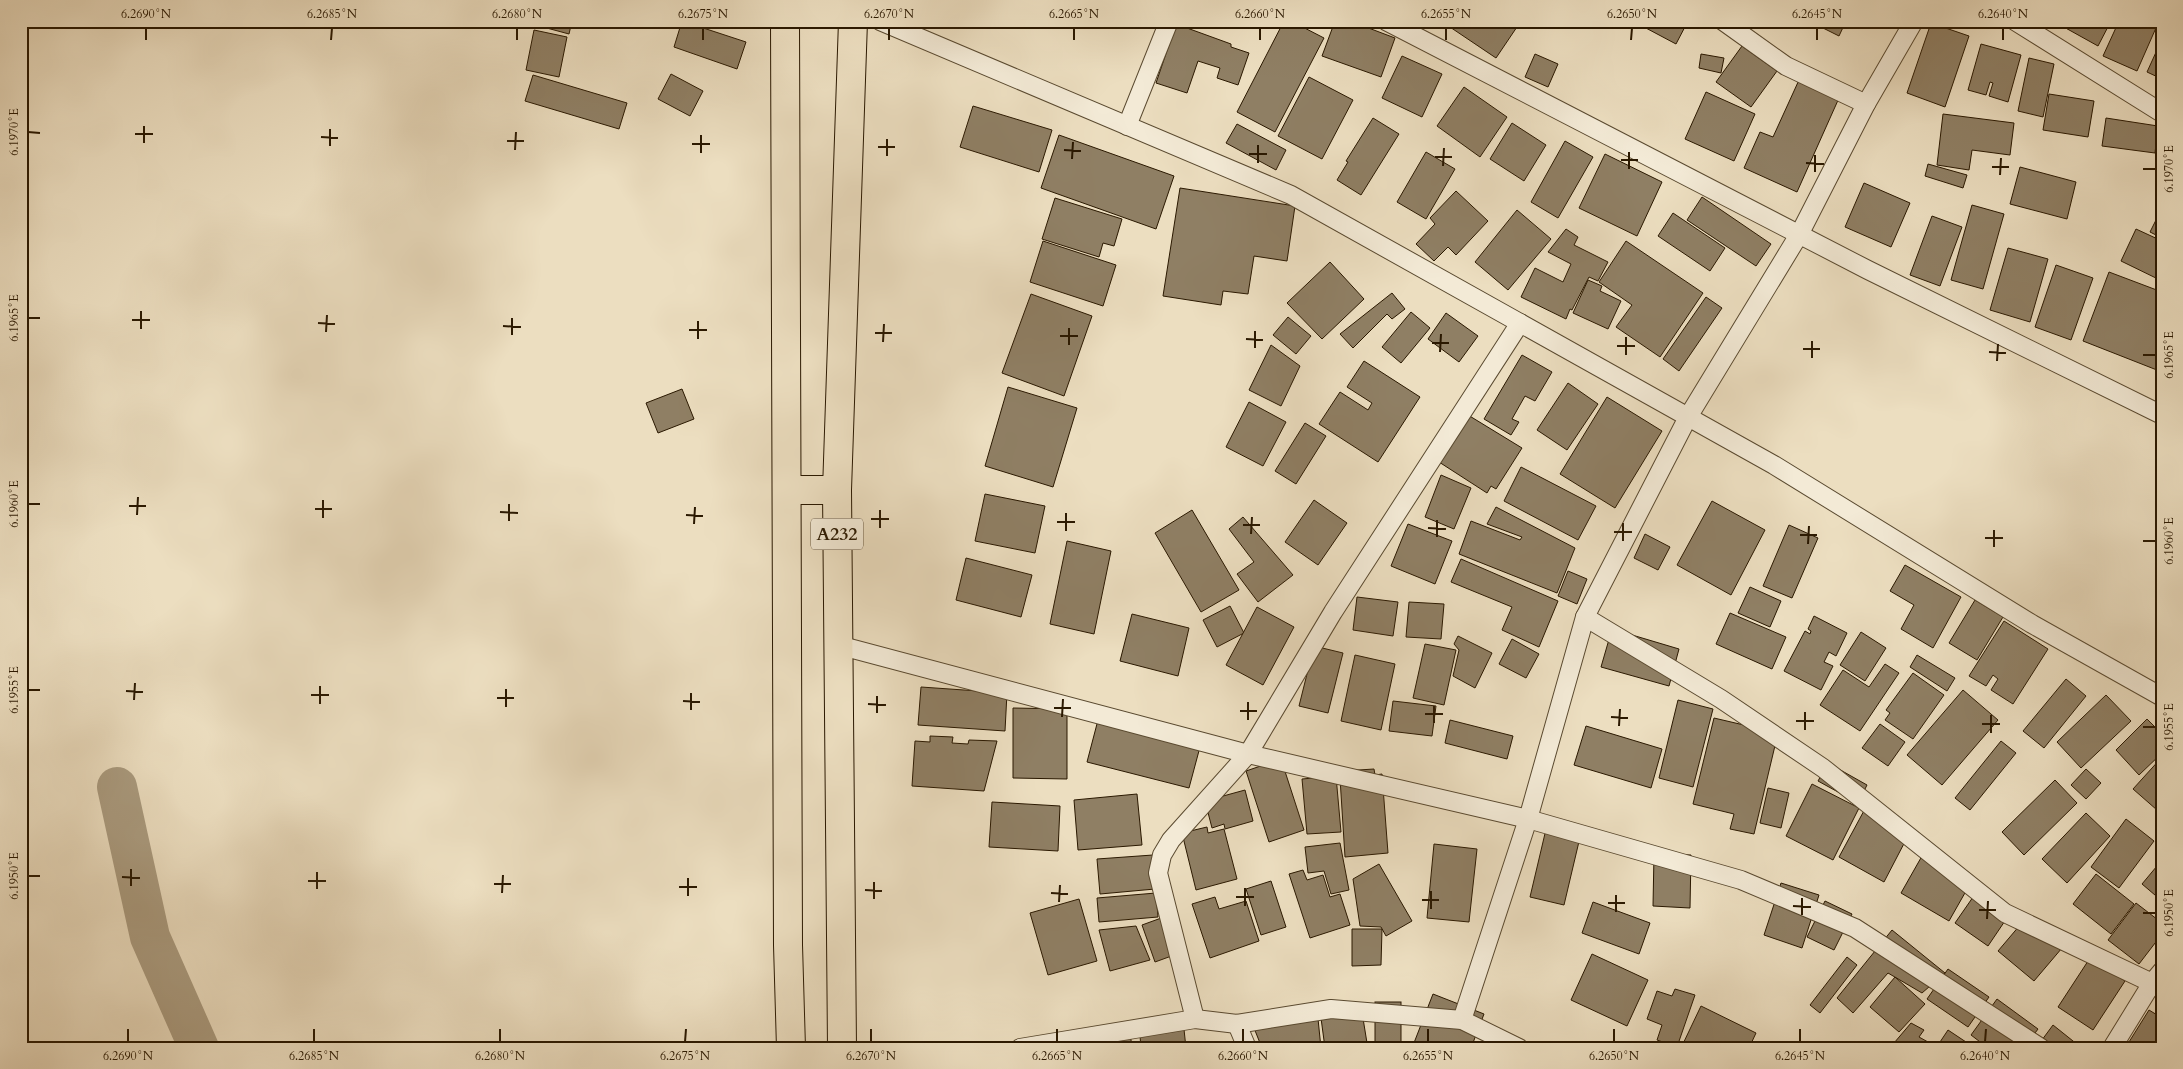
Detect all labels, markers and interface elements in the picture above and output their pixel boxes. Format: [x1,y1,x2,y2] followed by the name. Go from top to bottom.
[121,6,172,22] text: 6.2690°N
[307,6,358,22] text: 6.2685°N
[492,6,543,22] text: 6.2680°N
[678,6,729,22] text: 6.2675°N
[864,6,915,22] text: 6.2670°N
[1049,6,1100,22] text: 6.2665°N
[1235,6,1286,22] text: 6.2660°N
[1421,6,1472,22] text: 6.2655°N
[1607,6,1658,22] text: 6.2650°N
[1792,6,1843,22] text: 6.2645°N
[1978,6,2029,22] text: 6.2640°N
[6,108,22,156] text: 6.1970°E
[2161,145,2177,193] text: 6.1970°E
[6,294,22,342] text: 6.1965°E
[2161,331,2177,379] text: 6.1965°E
[6,480,22,528] text: 6.1960°E
[2161,517,2177,565] text: 6.1960°E
[811,518,863,550] road number: A232
[6,666,22,714] text: 6.1955°E
[2161,703,2177,751] text: 6.1955°E
[6,852,22,900] text: 6.1950°E
[2161,889,2177,937] text: 6.1950°E
[103,1048,154,1064] text: 6.2690°N
[289,1048,340,1064] text: 6.2685°N
[475,1048,526,1064] text: 6.2680°N
[660,1048,711,1064] text: 6.2675°N
[846,1048,897,1064] text: 6.2670°N
[1032,1048,1083,1064] text: 6.2665°N
[1218,1048,1269,1064] text: 6.2660°N
[1403,1048,1454,1064] text: 6.2655°N
[1589,1048,1640,1064] text: 6.2650°N
[1775,1048,1826,1064] text: 6.2645°N
[1960,1048,2011,1064] text: 6.2640°N

